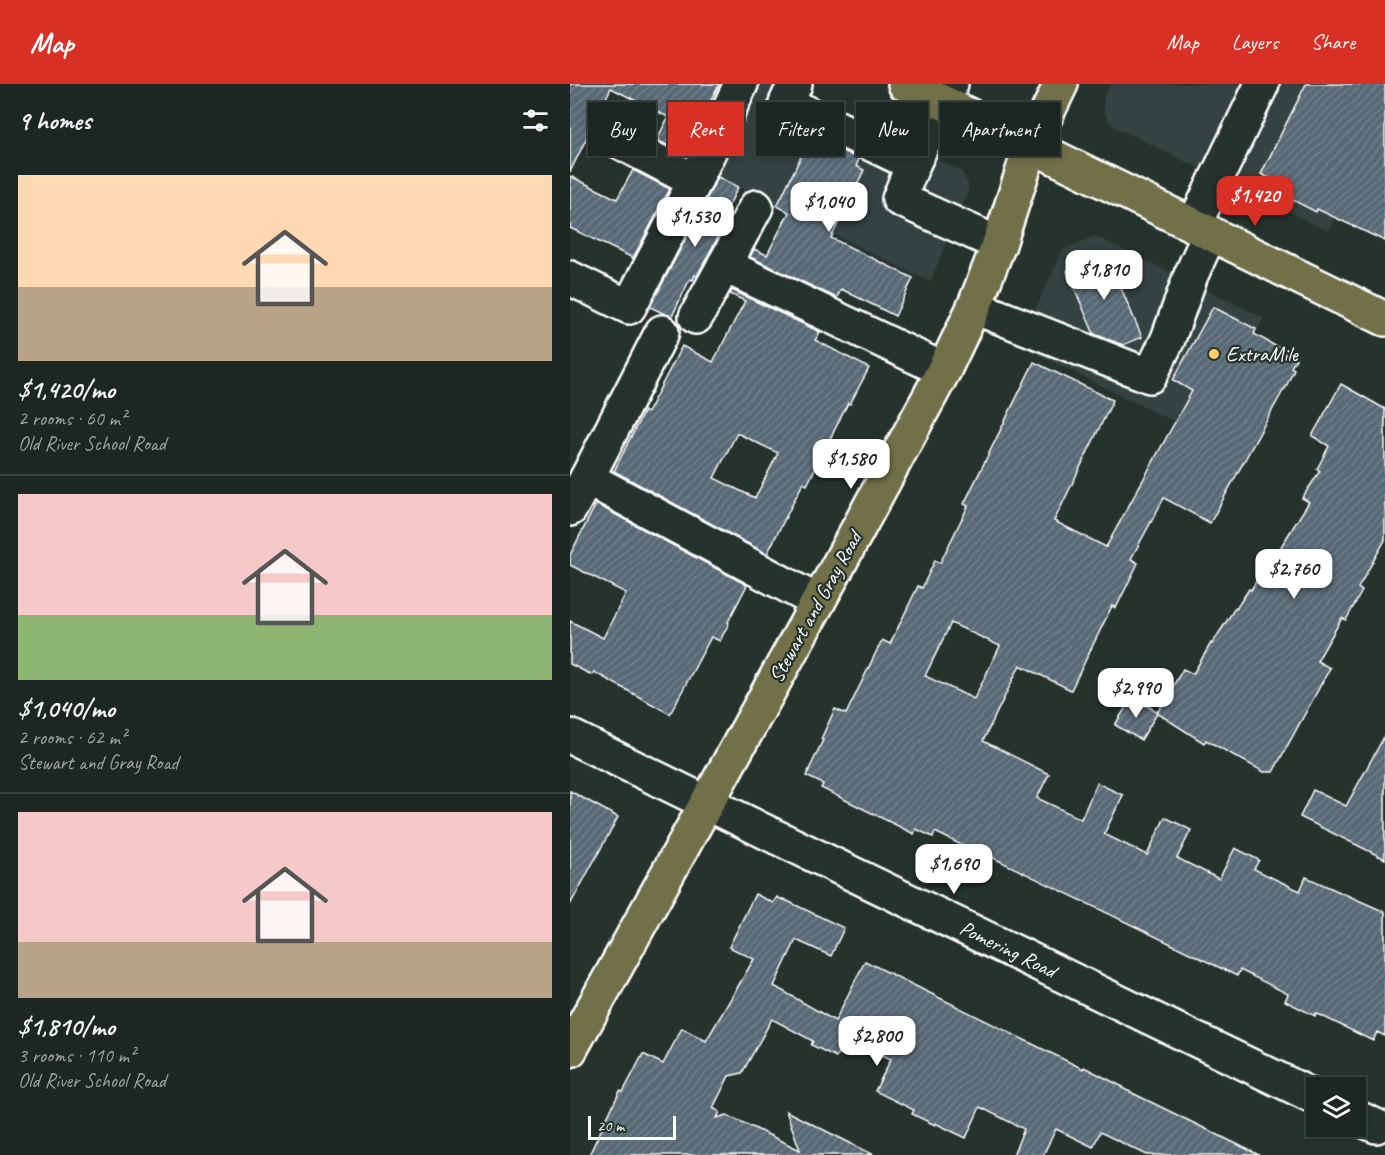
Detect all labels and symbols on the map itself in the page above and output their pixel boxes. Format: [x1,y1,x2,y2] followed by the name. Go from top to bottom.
[1206,176,1304,227] pin: $1,420
[780,182,878,233] pin: $1,040
[646,197,744,248] pin: $1,530
[1055,250,1153,301] pin: $1,810
[1226,341,1299,367] place label: ExtraMile
[1207,347,1221,361] marker: ExtraMile
[802,439,900,490] pin: $1,580
[763,525,869,687] street label: Stewart and Gray Road
[1245,549,1343,600] pin: $2,760
[1087,668,1185,719] pin: $2,990
[905,844,1003,895] pin: $1,690
[956,915,1064,985] street label: Pomering Road
[828,1016,926,1067] pin: $2,800
[588,1113,676,1140] scale bar

